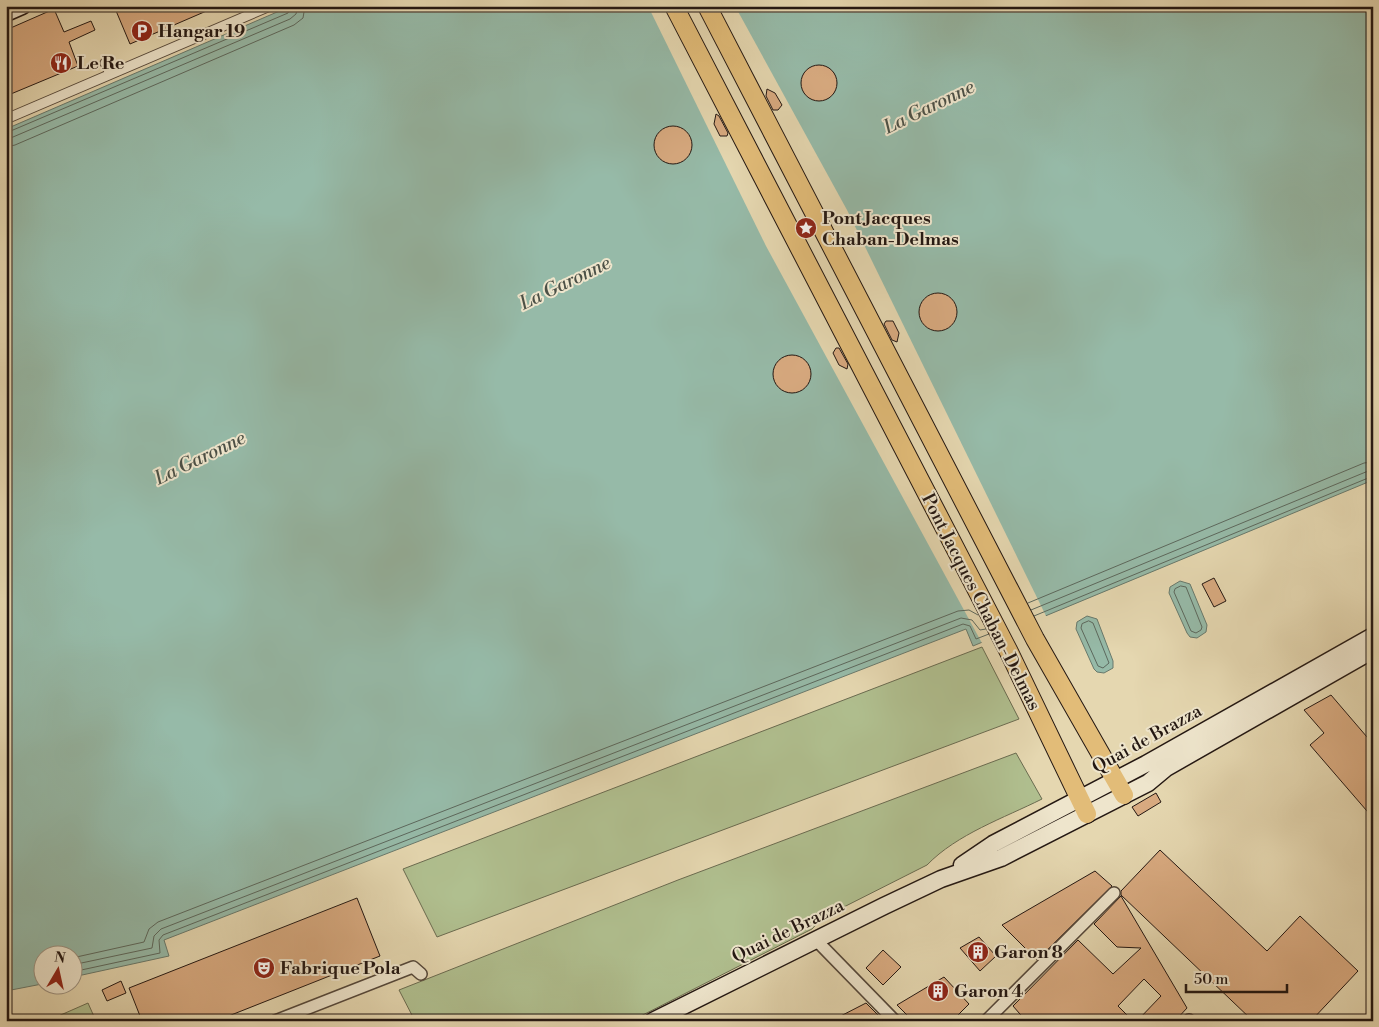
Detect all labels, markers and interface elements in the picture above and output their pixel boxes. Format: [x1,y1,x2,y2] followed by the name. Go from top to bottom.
[130,19,154,43] parking icon: Hangar 19
[158,20,245,43] place label: Hangar 19
[49,51,73,75] restaurant icon: Le Re
[77,52,125,75] place label: Le Re
[879,75,979,140] water label: La Garonne
[822,207,959,251] place label: Pont Jacques Chaban-Delmas
[794,216,818,240] place icon: Pont Jacques Chaban-Delmas
[515,251,615,316] water label: La Garonne
[150,426,250,491] water label: La Garonne
[916,490,1046,714] street label: Pont Jacques Chaban-Delmas
[1088,699,1207,779] street label: Quai de Brazza
[728,894,849,968] street label: Quai de Brazza
[966,940,990,964] building icon: Garon 8
[994,941,1063,964] place label: Garon 8
[32,944,82,994] north arrow
[53,948,67,968] text: N
[252,956,276,980] theatre icon: Fabrique Pola
[280,957,401,980] place label: Fabrique Pola
[1186,962,1288,994] scale bar
[1194,970,1228,989] text: 50 m
[926,979,950,1003] building icon: Garon 4
[954,980,1024,1003] place label: Garon 4

